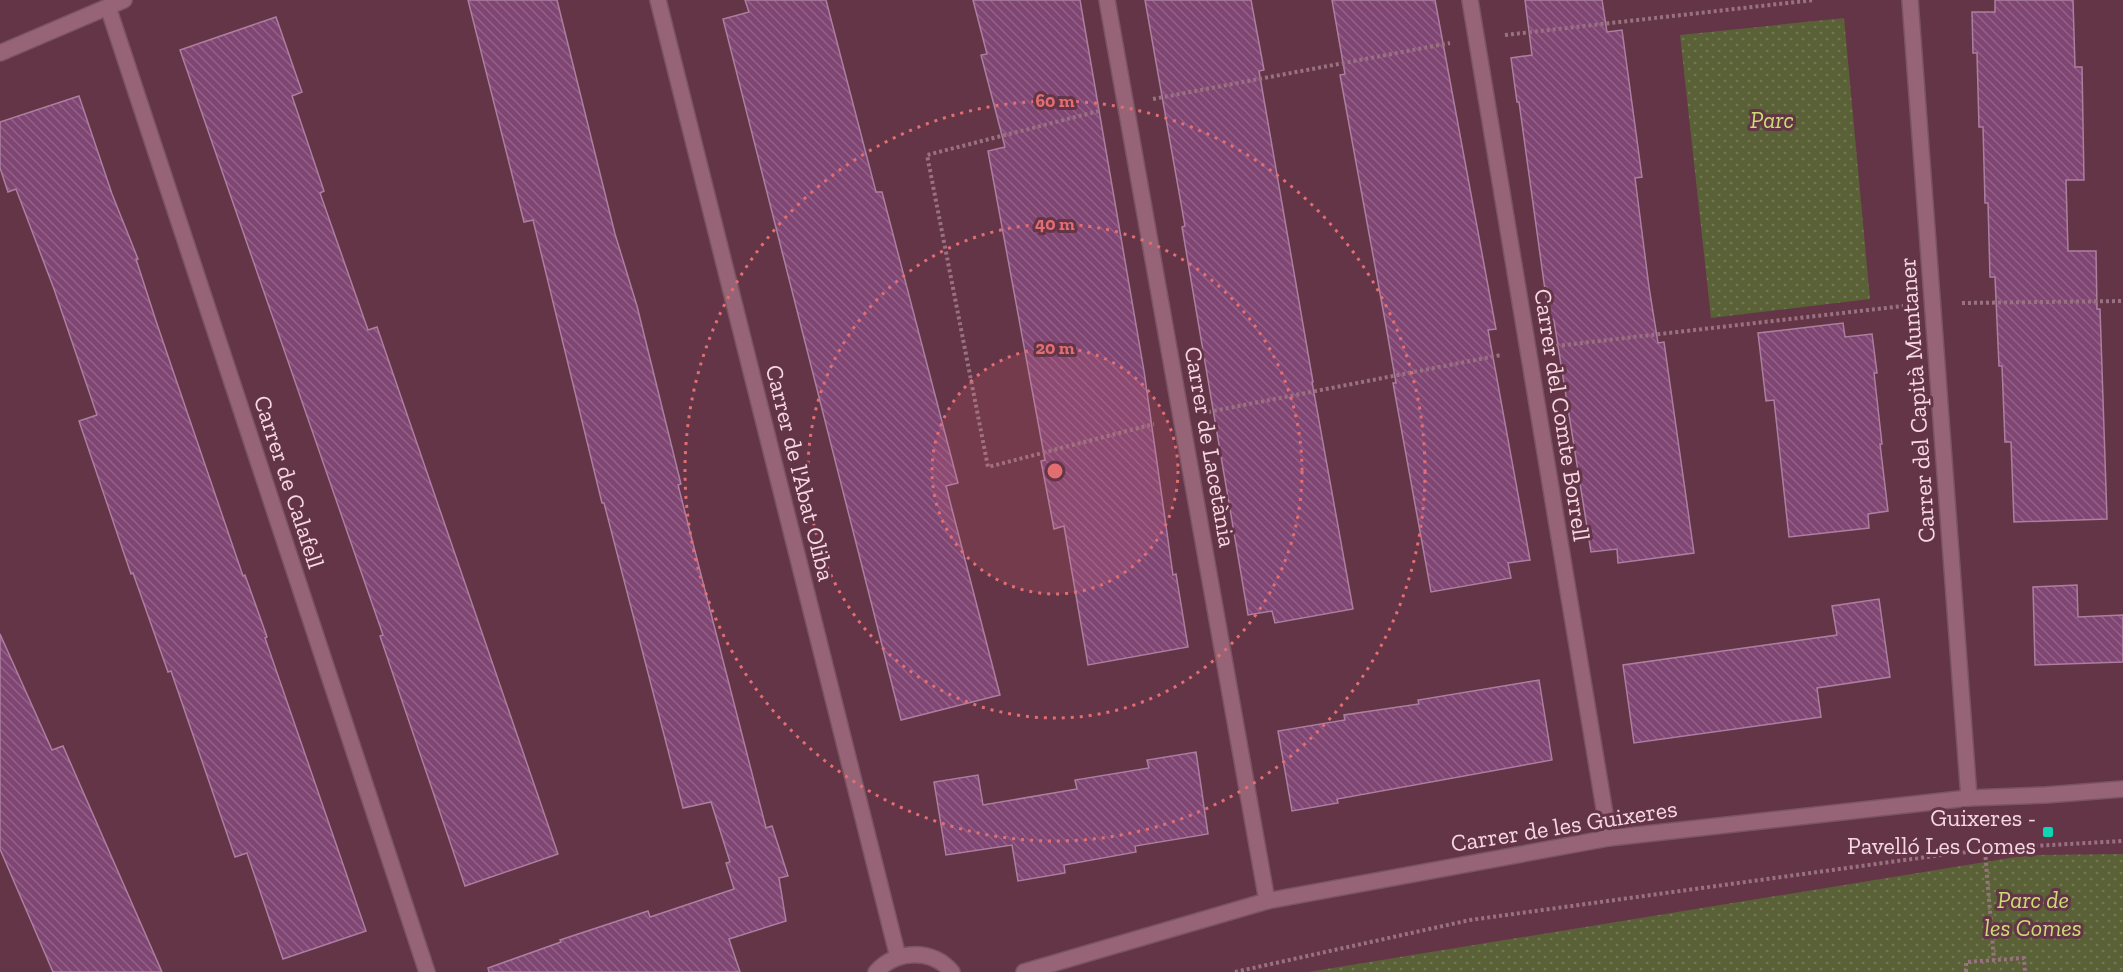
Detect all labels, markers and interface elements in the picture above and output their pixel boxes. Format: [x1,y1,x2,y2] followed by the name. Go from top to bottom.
[1035,90,1075,112] text: 60 m
[1750,105,1794,134] park label: Parc
[1035,213,1075,235] text: 40 m
[1892,256,1941,544] street label: Carrer del Capità Muntaner
[1528,287,1597,543] street label: Carrer del Comte Borrell
[1035,337,1075,359] text: 20 m
[1179,344,1242,550] street label: Carrer de Lacetània
[760,362,841,584] street label: Carrer de l'Abat Oliba
[248,392,331,572] street label: Carrer de Calafell
[1045,461,1065,481] centre of rings
[1449,793,1679,858] street label: Carrer de les Guixeres
[1847,803,2036,860] place label: Guixeres - Pavelló Les Comes
[2041,825,2055,839] marker: Guixeres - Pavelló Les Comes
[1984,885,2082,942] park label: Parc de les Comes

